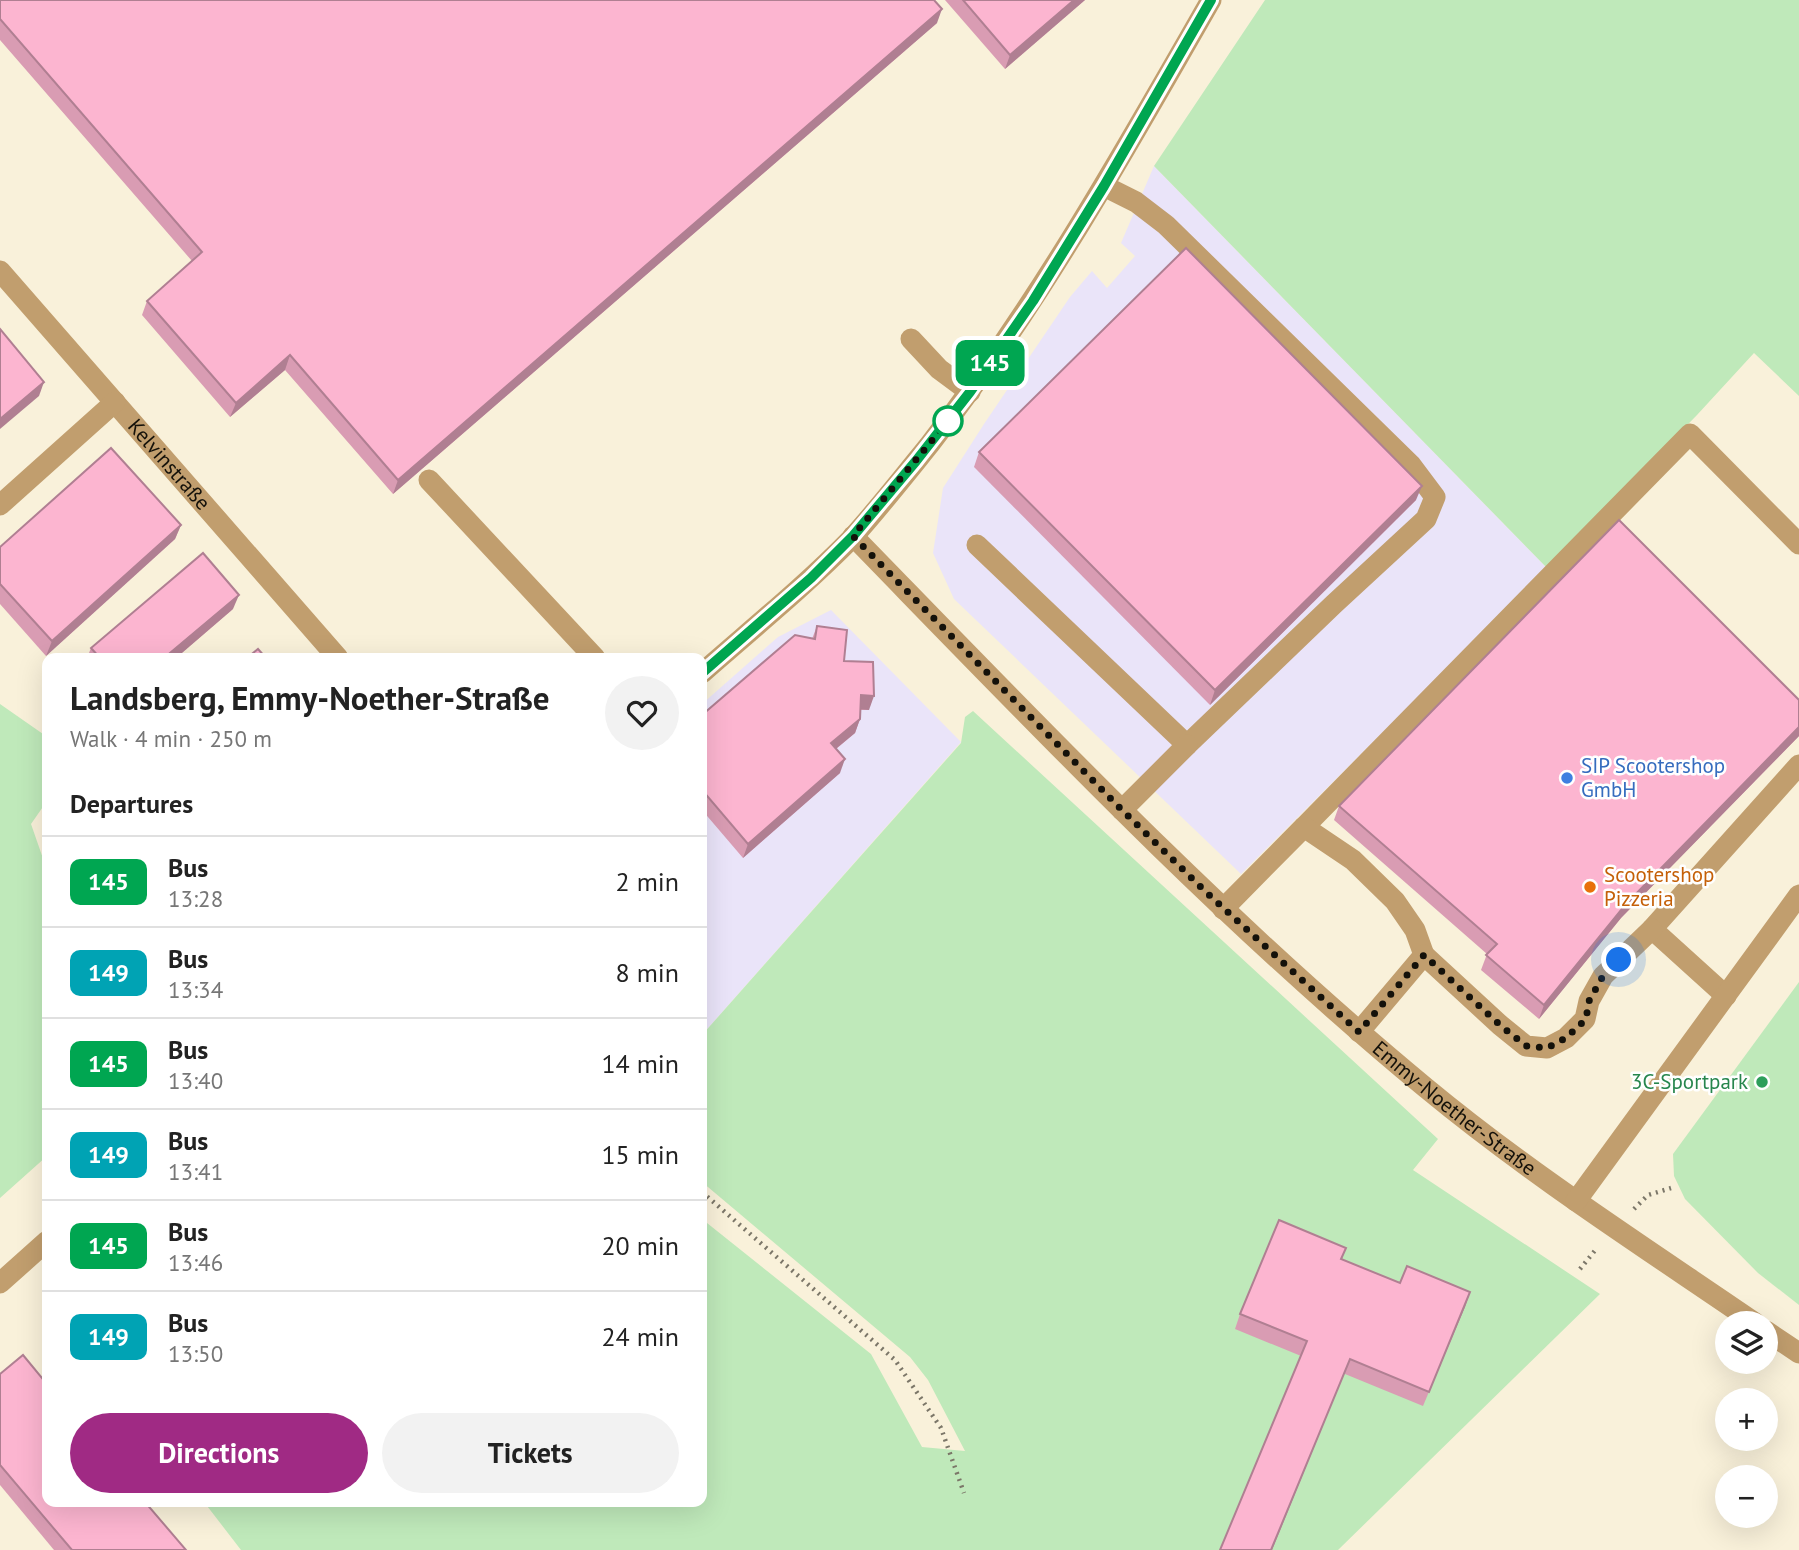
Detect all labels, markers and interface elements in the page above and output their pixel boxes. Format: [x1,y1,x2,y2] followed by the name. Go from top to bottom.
[950,340,1030,386] line badge: 145
[970,347,1010,378] text: 145
[933,406,963,436] unlabelled marker
[122,413,217,515] street label: Kelvinstraße
[70,676,550,719] text: Landsberg, Emmy-Noether-Straße
[605,676,679,750] button: heart
[70,724,272,753] text: Walk · 4 min · 250 m
[1581,752,1725,803] place label: SIP Scootershop GmbH
[1559,770,1575,786] marker: SIP Scootershop GmbH
[70,787,193,820] text: Departures
[168,851,208,884] text: Bus
[1604,861,1714,912] place label: Scootershop Pizzeria
[616,865,679,898] text: 2 min
[88,866,129,897] text: 145
[1582,879,1598,895] marker: Scootershop Pizzeria
[168,884,223,913] text: 13:28
[168,942,208,975] text: Bus
[1601,942,1636,977] your location
[616,956,679,989] text: 8 min
[88,957,129,988] text: 149
[168,975,223,1004] text: 13:34
[168,1033,208,1066] text: Bus
[1367,1035,1542,1181] street label: Emmy-Noether-Straße
[601,1047,679,1080] text: 14 min
[88,1048,129,1079] text: 145
[168,1066,223,1095] text: 13:40
[1631,1068,1748,1095] place label: 3C-Sportpark
[1754,1074,1770,1090] marker: 3C-Sportpark
[168,1124,208,1157] text: Bus
[601,1138,679,1171] text: 15 min
[88,1139,129,1170] text: 149
[168,1157,223,1186] text: 13:41
[168,1215,208,1248] text: Bus
[601,1229,679,1262] text: 20 min
[88,1230,129,1261] text: 145
[168,1248,223,1277] text: 13:46
[168,1306,208,1339] text: Bus
[1715,1311,1778,1528] map controls
[1715,1311,1778,1374] button: layers
[601,1320,679,1353] text: 24 min
[88,1321,129,1352] text: 149
[168,1339,223,1368] text: 13:50
[1715,1388,1778,1451] button: +
[70,1413,368,1493] button: Directions
[382,1413,679,1493] button: Tickets
[1715,1465,1778,1528] button: −

